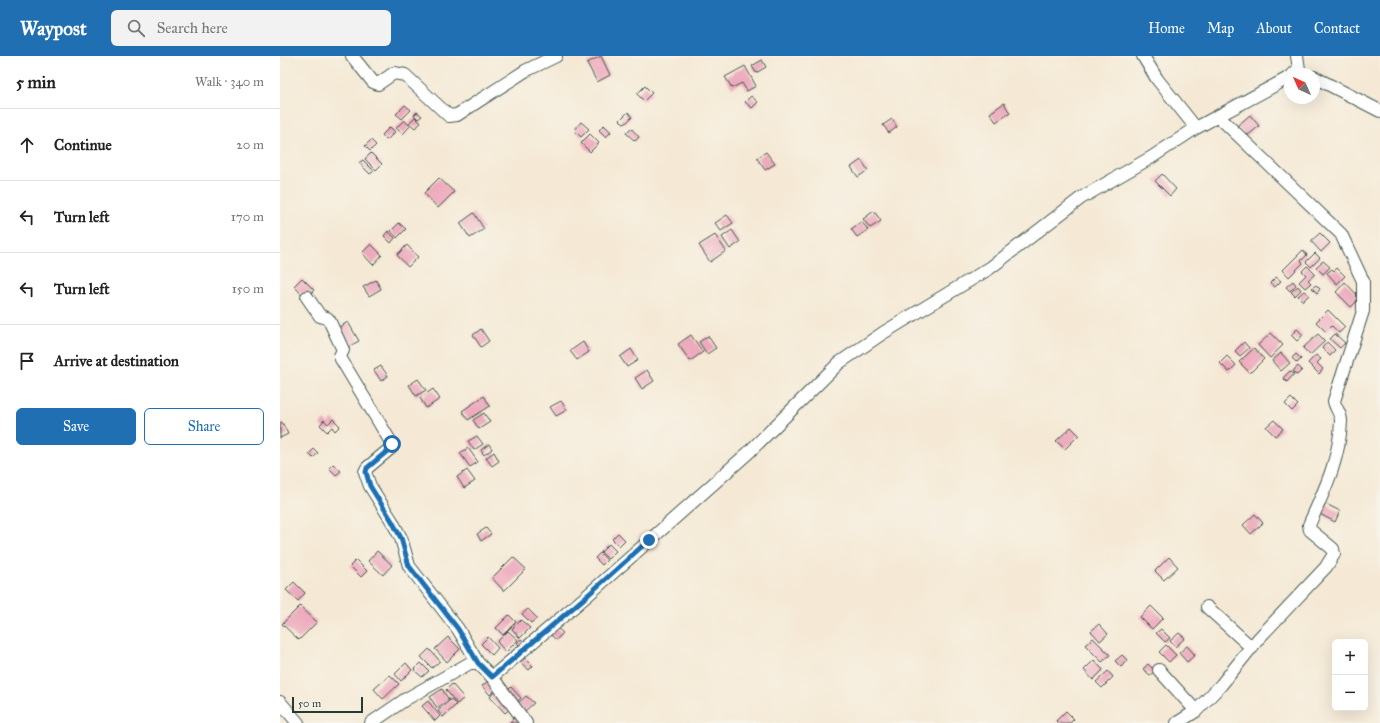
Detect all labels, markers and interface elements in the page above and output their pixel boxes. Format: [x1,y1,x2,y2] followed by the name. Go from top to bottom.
[111,10,391,46] search box
[20,17,87,40] text: Waypost
[125,17,147,39] icon: search
[157,19,228,37] text: Search here
[1148,20,1185,37] text: Home
[1207,20,1234,37] text: Map
[1256,20,1292,37] text: About
[1314,20,1360,37] text: Contact
[1284,68,1320,104] north arrow
[16,72,56,93] text: 5 min
[195,74,264,90] text: Walk · 340 m
[16,134,38,156] icon: ahead
[54,136,112,154] text: Continue
[236,137,264,153] text: 20 m
[16,206,38,228] icon: left
[54,208,110,226] text: Turn left
[231,209,264,225] text: 170 m
[16,278,38,300] icon: left
[54,280,110,298] text: Turn left
[232,281,264,297] text: 150 m
[16,350,38,372] icon: arrive
[54,352,179,370] text: Arrive at destination
[16,408,136,445] button: Save
[144,408,264,445] button: Share
[383,435,401,453] route start
[640,531,658,549] route end
[1332,639,1368,711] map controls
[1332,639,1368,675] button: +
[1332,675,1368,711] button: −
[292,695,363,714] scale bar
[298,697,321,710] text: 50 m

